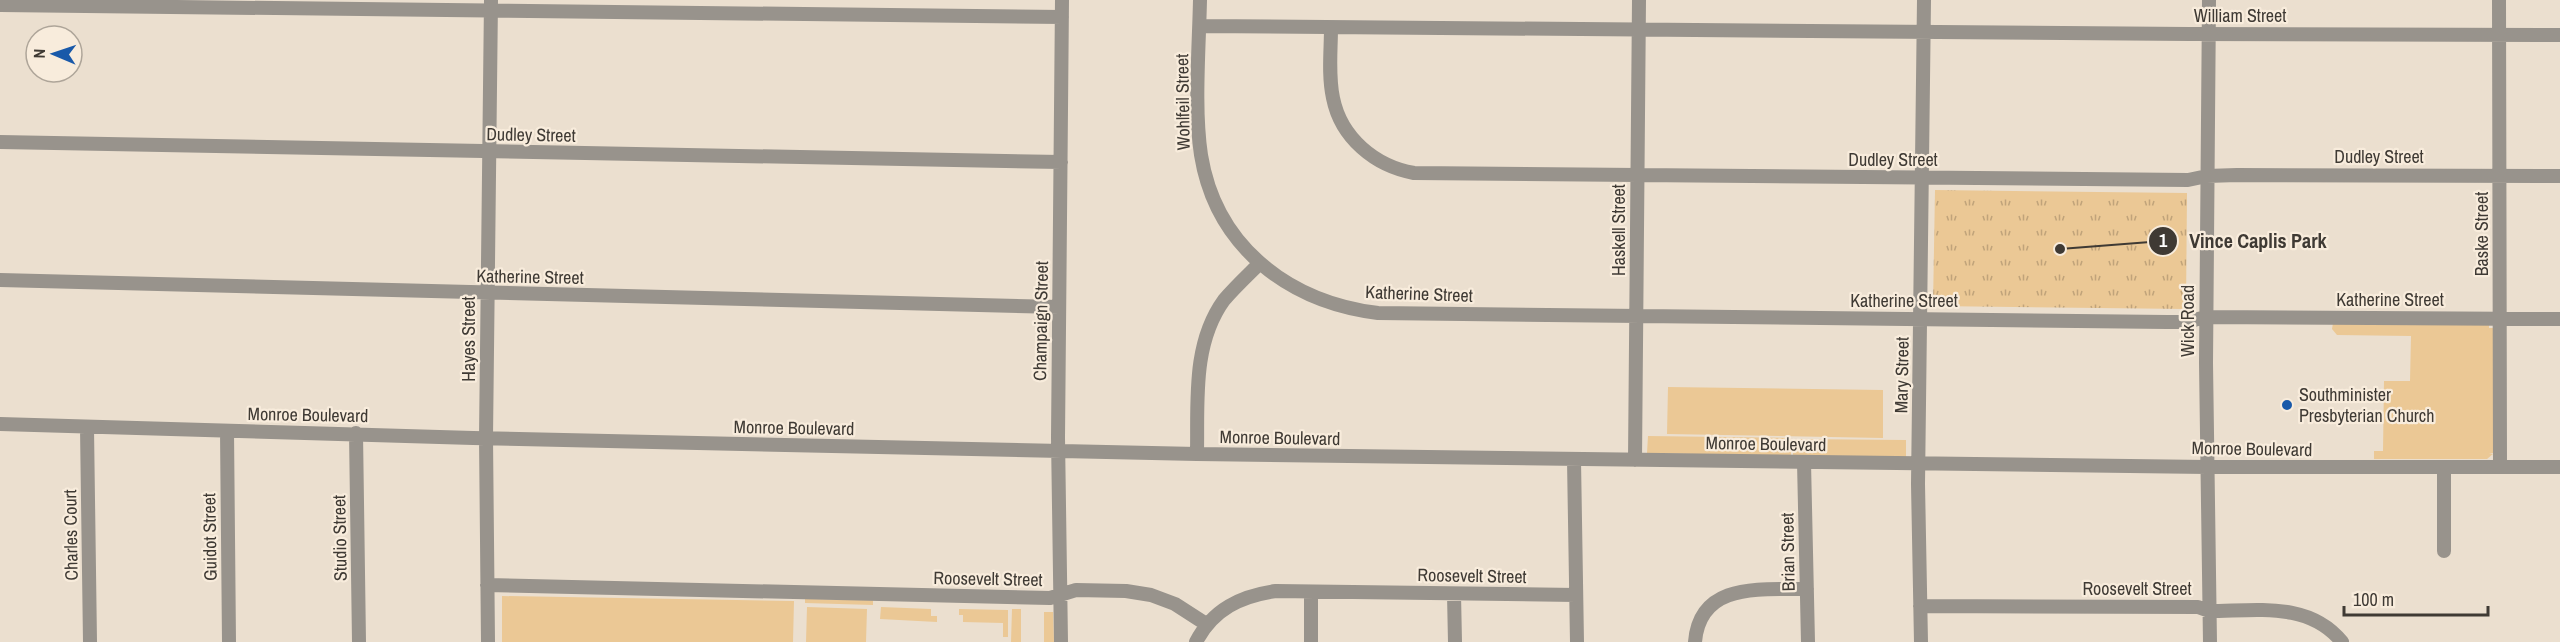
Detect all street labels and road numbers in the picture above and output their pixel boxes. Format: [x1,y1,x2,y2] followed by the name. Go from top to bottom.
[2194,3,2286,28] street label: William Street
[1169,54,1196,151] street label: Wohlfeil Street
[486,121,576,148] street label: Dudley Street
[2334,144,2424,169] street label: Dudley Street
[1848,147,1938,172] street label: Dudley Street
[1606,184,1631,276] street label: Haskell Street
[2469,192,2494,276] street label: Baske Street
[1027,261,1054,381] street label: Champaign Street
[476,263,584,290] street label: Katherine Street
[1365,279,1473,308] street label: Katherine Street
[2175,285,2200,357] street label: Wick Road
[2336,287,2444,312] street label: Katherine Street
[1850,288,1958,313] street label: Katherine Street
[456,296,481,382] street label: Hayes Street
[1888,337,1915,413] street label: Mary Street
[247,401,369,428] street label: Monroe Boulevard
[733,414,855,441] street label: Monroe Boulevard
[1219,424,1341,451] street label: Monroe Boulevard
[1705,430,1827,457] street label: Monroe Boulevard
[2191,435,2313,462] street label: Monroe Boulevard
[57,489,84,581] street label: Charles Court
[196,493,223,581] street label: Guidot Street
[326,495,353,581] street label: Studio Street
[1774,512,1801,592] street label: Brian Street
[1417,562,1527,589] street label: Roosevelt Street
[933,565,1043,592] street label: Roosevelt Street
[2082,576,2192,601] street label: Roosevelt Street

